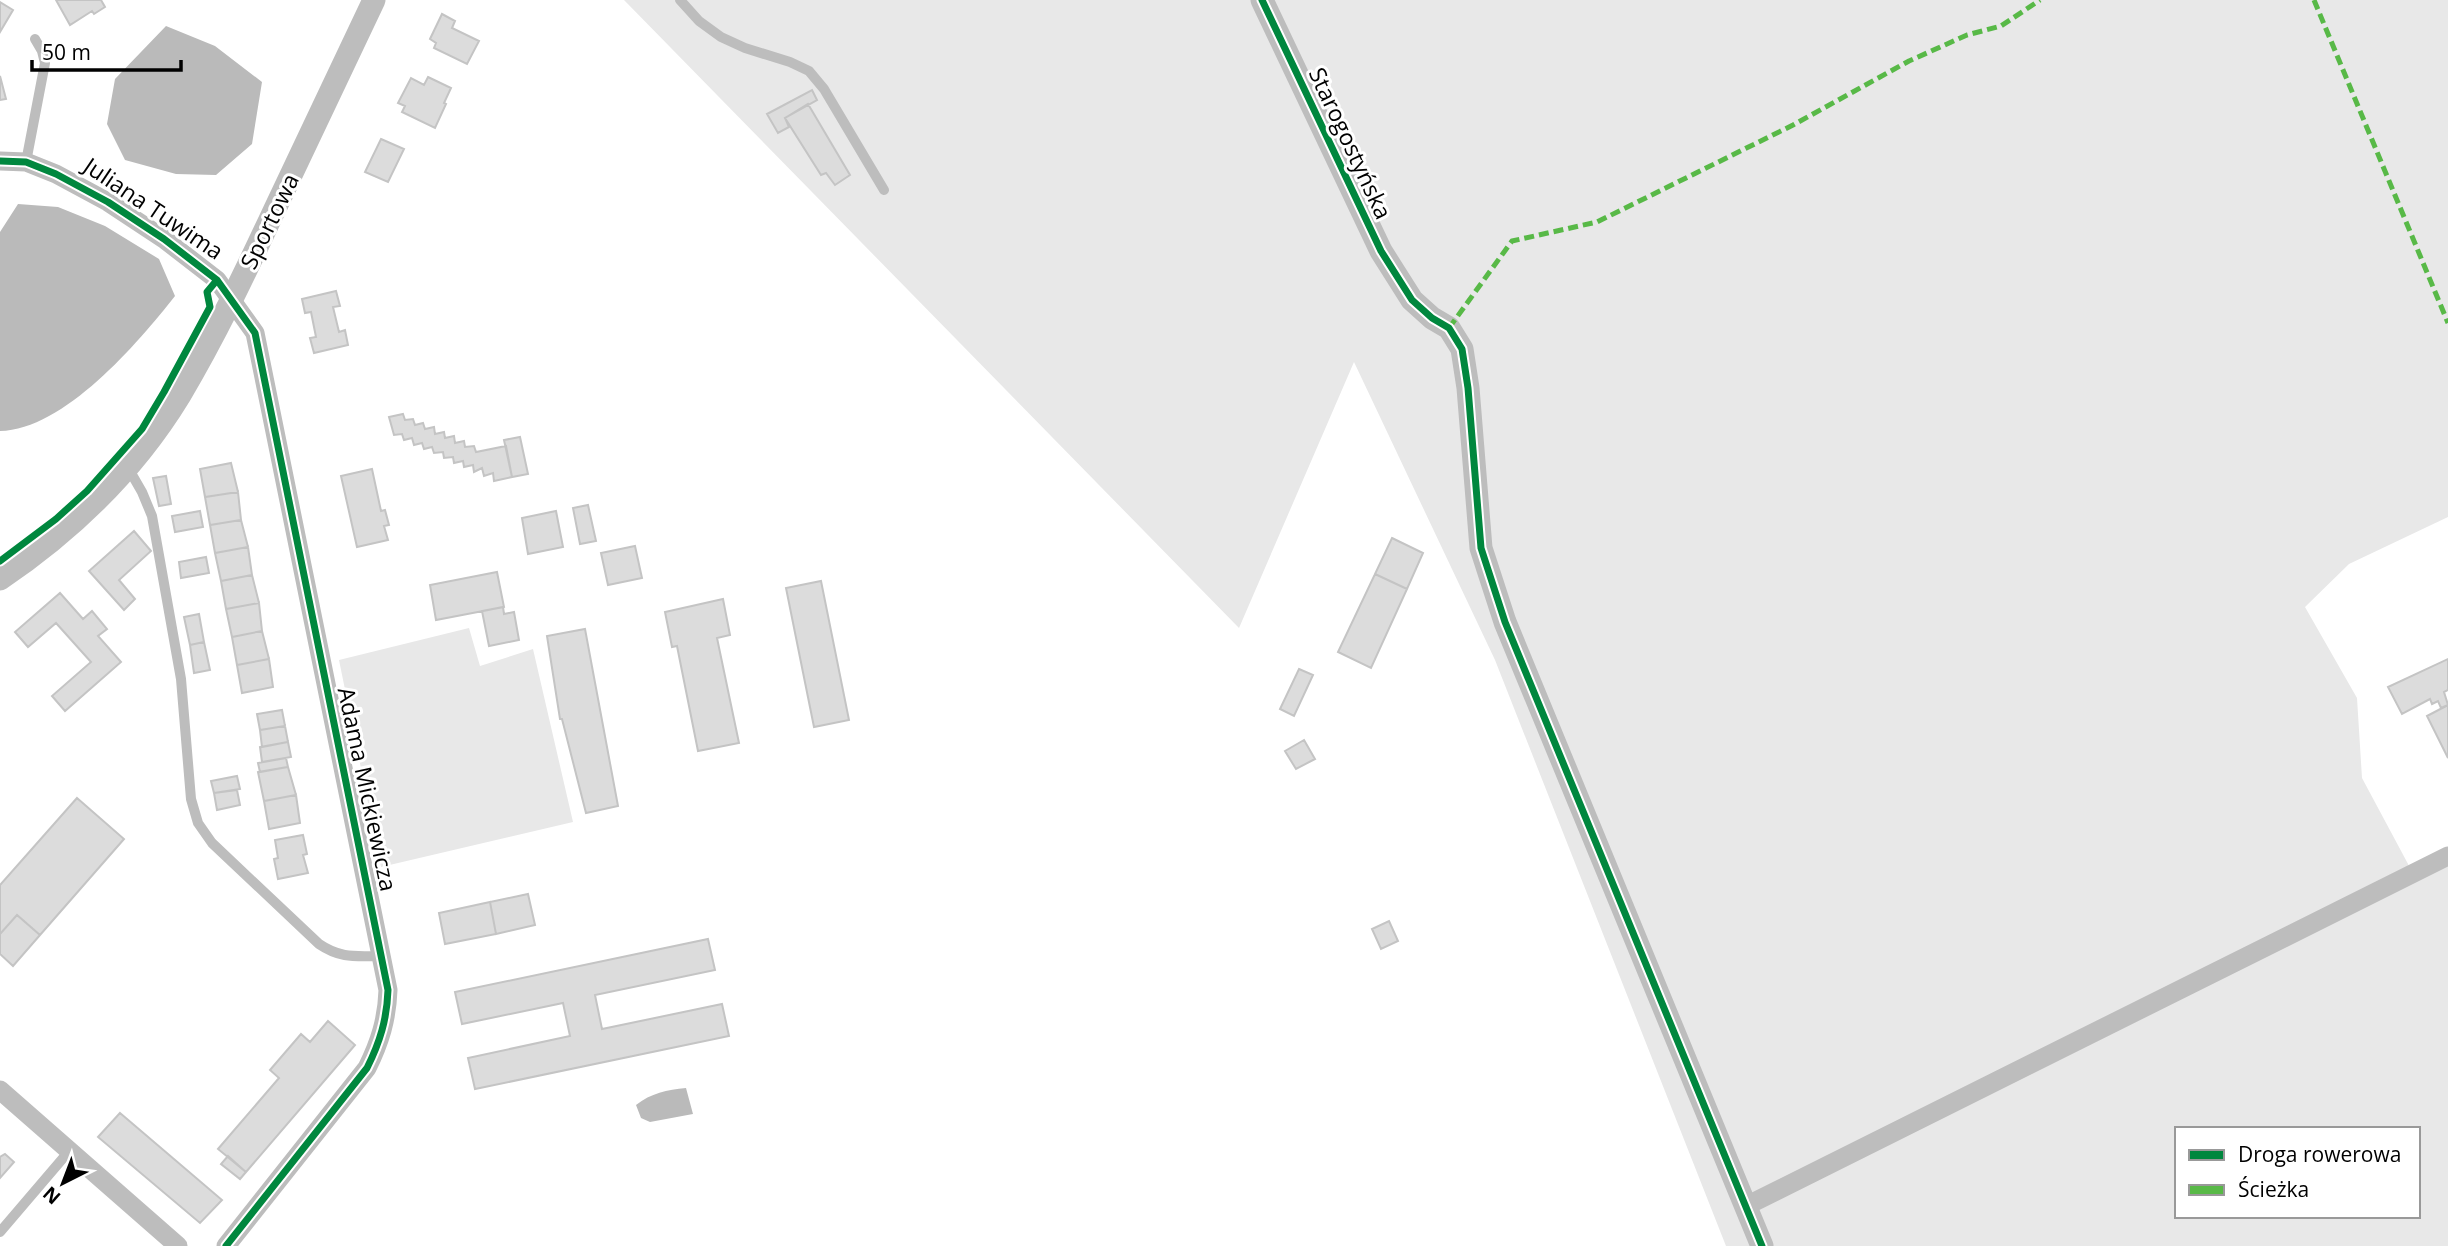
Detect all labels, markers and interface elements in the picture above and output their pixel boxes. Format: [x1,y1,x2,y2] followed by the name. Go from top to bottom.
[32,28,180,72] scale bar
[42,38,91,66] text: 50 m
[1302,62,1400,224] street label: Starogostyńska
[76,148,230,267] street label: Juliana Tuwima
[232,168,306,274] street label: Sportowa
[331,684,405,894] street label: Adama Mickiewicza
[2175,1127,2420,1218] legend
[2238,1140,2401,1168] text: Droga rowerowa
[28,1148,98,1218] north arrow
[2238,1175,2309,1203] text: Ścieżka
[37,1181,66,1210] text: N

